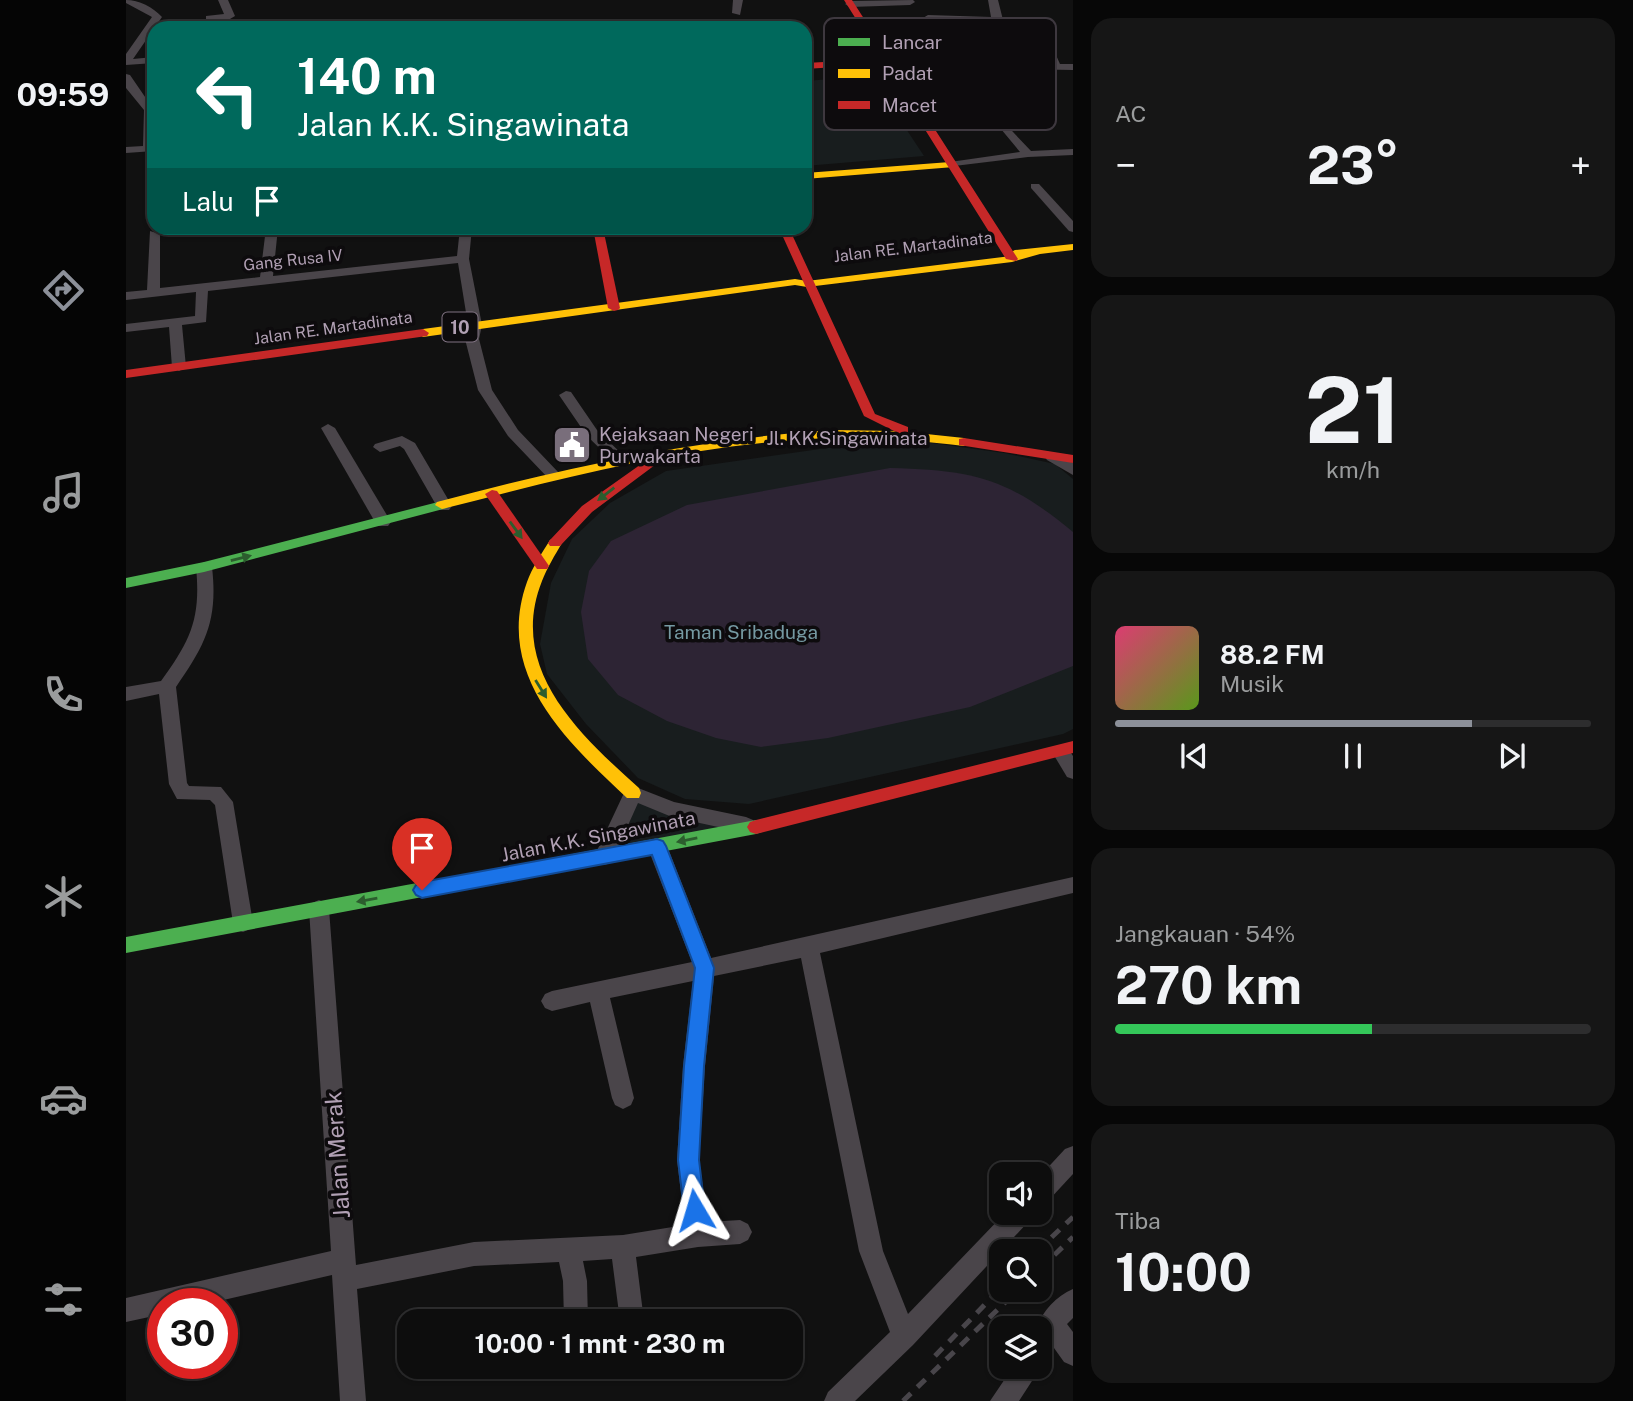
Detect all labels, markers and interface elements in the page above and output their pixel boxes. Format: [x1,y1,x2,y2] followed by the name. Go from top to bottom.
[824,18,1056,130] legend
[882,31,942,53] text: Lancar
[297,47,437,105] text: 140 m
[182,49,273,140] icon: left
[882,62,933,84] text: Padat
[17,76,109,113] text: 09:59
[882,94,937,116] text: Macet
[1115,100,1146,127] text: AC
[297,106,630,143] text: Jalan K.K. Singawinata
[1307,135,1399,196] text: 23°
[1115,143,1136,188] text: −
[1570,143,1591,188] text: +
[248,182,286,220] icon: arrive
[182,186,234,217] text: Lalu
[832,228,994,266] street label: Jalan RE. Martadinata
[242,245,344,275] street label: Gang Rusa IV
[39,266,88,315] icon: directions
[252,307,414,349] street label: Jalan RE. Martadinata
[442,312,478,342] road number: 10
[1305,357,1401,463] text: 21
[599,423,754,467] place label: Kejaksaan Negeri Purwakarta
[551,424,593,466] public building icon: Kejaksaan Negeri Purwakarta
[766,427,928,449] street label: Jl. KK.Singawinata
[1326,456,1380,483] text: km/h
[39,468,88,517] icon: music
[597,486,615,500] one-way arrow
[509,521,523,539] one-way arrow
[230,552,252,563] one-way arrow
[664,621,818,643] park label: Taman Sribaduga
[1220,639,1325,670] text: 88.2 FM
[39,670,88,719] icon: phone
[1220,670,1284,697] text: Musik
[535,679,548,698] one-way arrow
[1175,737,1213,775] icon: previous
[1334,737,1372,775] icon: pause
[1493,737,1531,775] icon: next
[499,806,697,866] street label: Jalan K.K. Singawinata
[392,818,452,890] pin
[403,829,441,867] icon: arrive
[676,835,698,846] one-way arrow
[39,872,88,921] icon: climate
[356,895,378,906] one-way arrow
[1115,920,1295,947] text: Jangkauan · 54%
[1115,955,1302,1016] text: 270 km
[39,1074,88,1123] icon: car
[319,1090,355,1220] street label: Jalan Merak
[989,1162,1052,1379] map controls
[989,1162,1052,1225] button: sound
[658,1173,732,1247] position arrow
[1115,1207,1161,1234] text: Tiba
[989,1239,1052,1302] button: search
[1115,1242,1252,1303] text: 10:00
[39,1275,88,1324] icon: filters
[147,1288,238,1379] speed limit sign: 30
[989,1316,1052,1379] button: layers
[475,1328,725,1359] text: 10:00 · 1 mnt · 230 m

